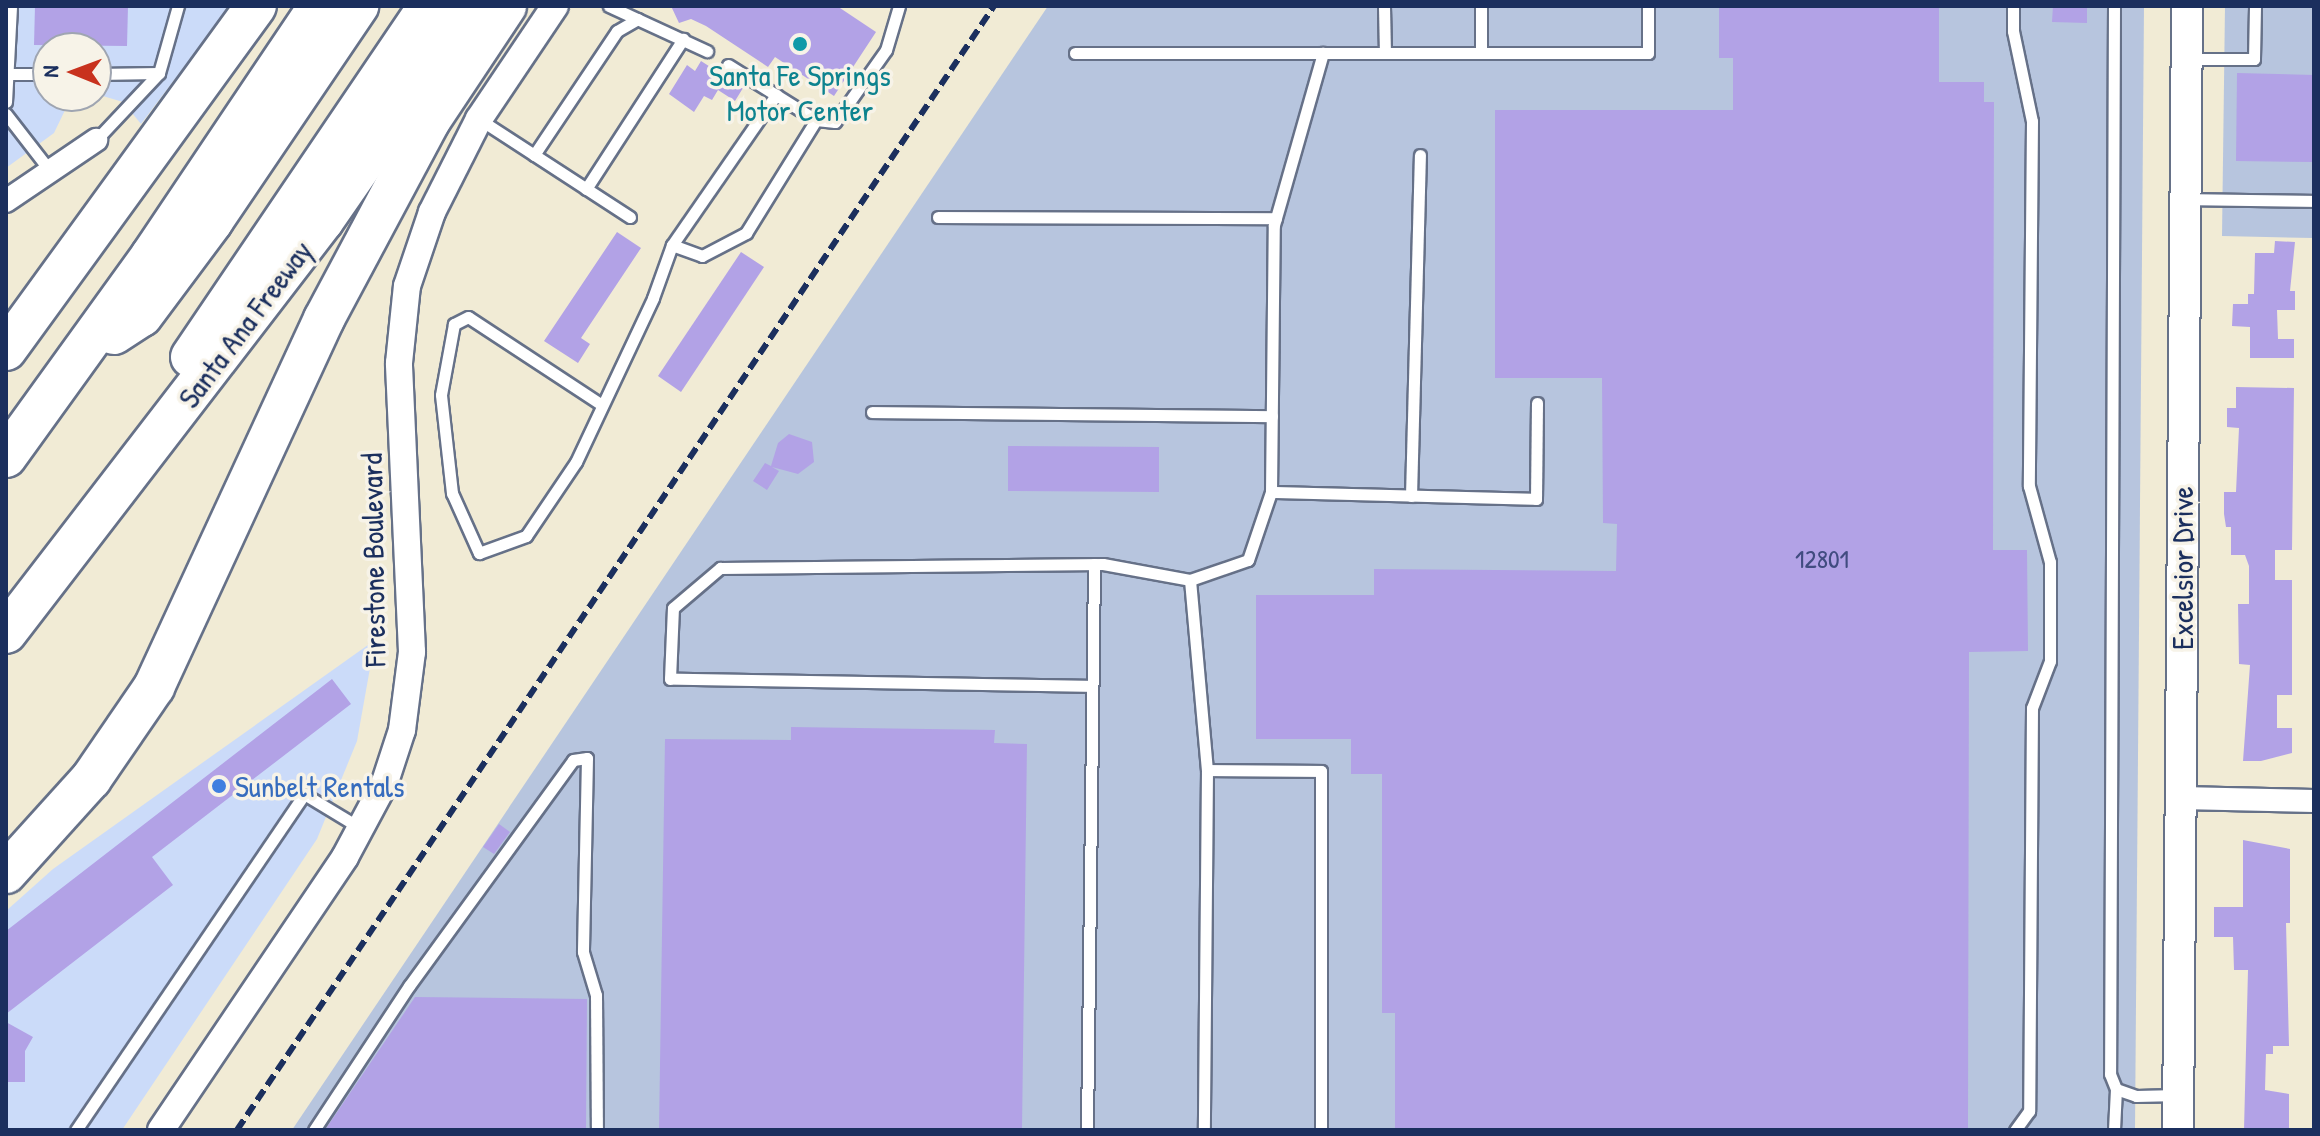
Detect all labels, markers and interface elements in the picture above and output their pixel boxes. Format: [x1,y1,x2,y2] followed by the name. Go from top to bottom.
[32,32,112,112] north arrow
[791,35,809,53] marker: Santa Fe Springs Motor Center
[709,57,891,128] place label: Santa Fe Springs Motor Center
[35,65,65,78] text: N
[170,233,320,415] street label: Santa Ana Freeway
[353,453,393,667] street label: Firestone Boulevard
[2164,486,2200,650] street label: Excelsior Drive
[1795,543,1849,575] house number: 12801
[235,768,405,804] place label: Sunbelt Rentals
[210,777,228,795] marker: Sunbelt Rentals

